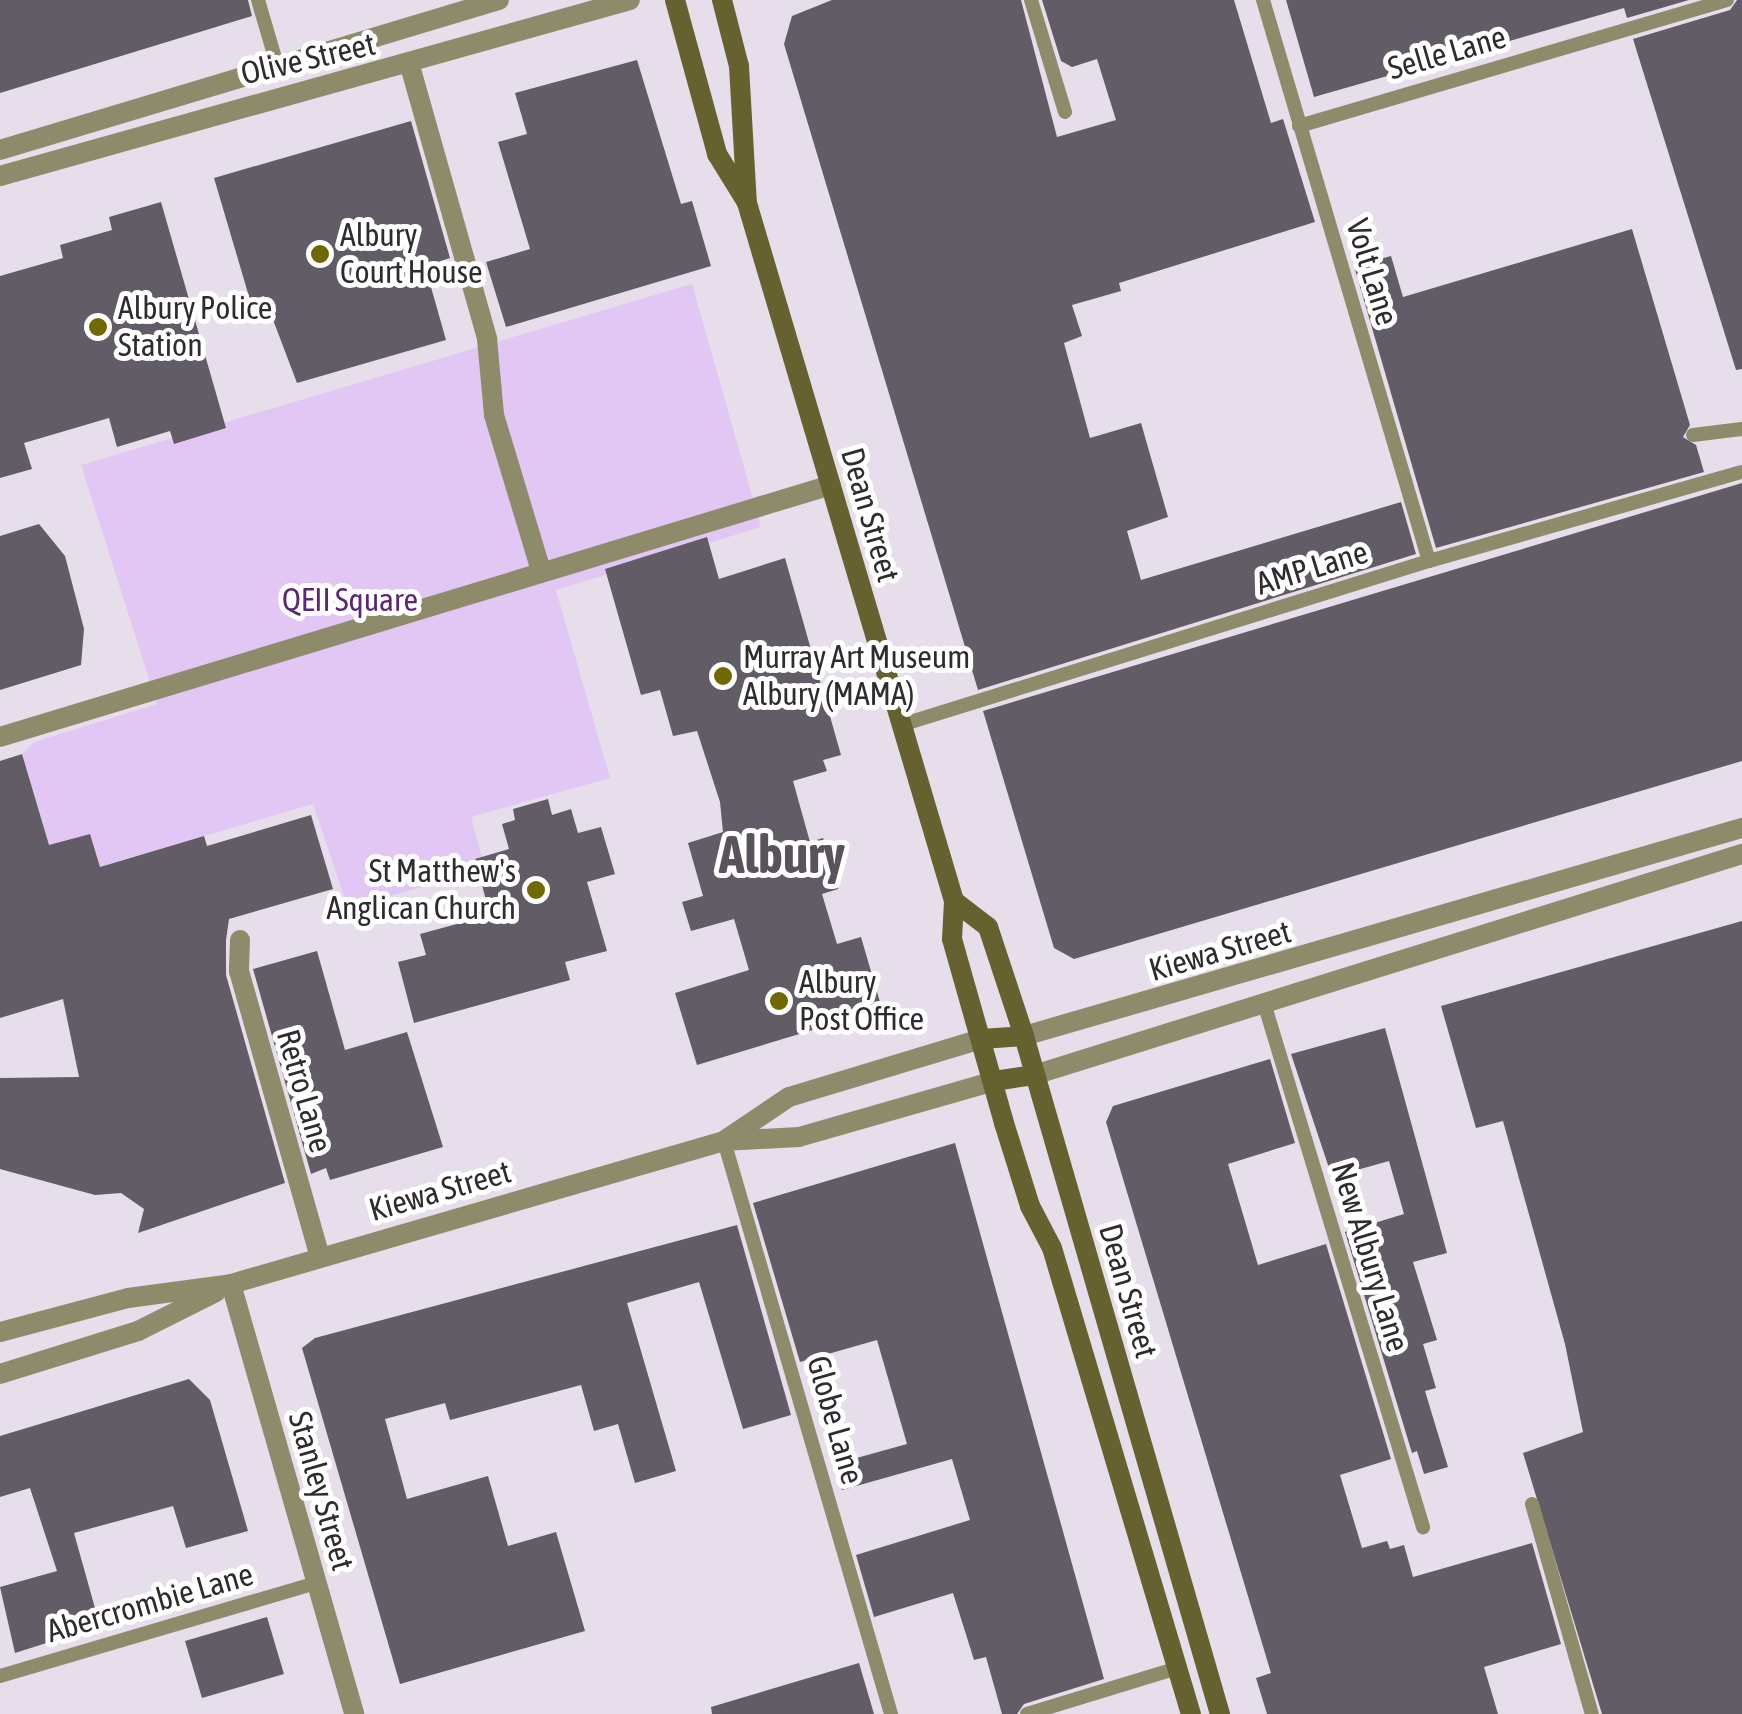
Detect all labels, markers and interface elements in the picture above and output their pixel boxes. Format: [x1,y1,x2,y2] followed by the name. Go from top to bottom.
[1384,18,1510,88] street label: Selle Lane
[237,25,379,93] street label: Olive Street
[1338,214,1406,330] street label: Volt Lane
[340,217,483,292] place label: Albury Court House
[309,243,331,265] marker: Albury Court House
[118,290,272,365] place label: Albury Police Station
[87,316,109,338] marker: Albury Police Station
[833,444,907,586] street label: Dean Street
[1252,533,1372,603] street label: AMP Lane
[282,581,418,619] park label: QEII Square
[743,639,970,714] place label: Murray Art Museum Albury (MAMA)
[712,665,734,687] marker: Murray Art Museum Albury (MAMA)
[719,824,845,886] district label: Albury
[326,853,516,928] place label: St Matthew's Anglican Church
[525,879,547,901] marker: St Matthew's Anglican Church
[1145,912,1295,990] street label: Kiewa Street
[799,964,924,1039] place label: Albury Post Office
[768,990,790,1012] marker: Albury Post Office
[268,1025,340,1157] street label: Retro Lane
[365,1152,515,1230] street label: Kiewa Street
[1323,1158,1417,1356] street label: New Albury Lane
[1091,1220,1165,1362] street label: Dean Street
[798,1351,872,1489] street label: Globe Lane
[280,1407,362,1575] street label: Stanley Street
[42,1555,258,1651] street label: Abercrombie Lane

